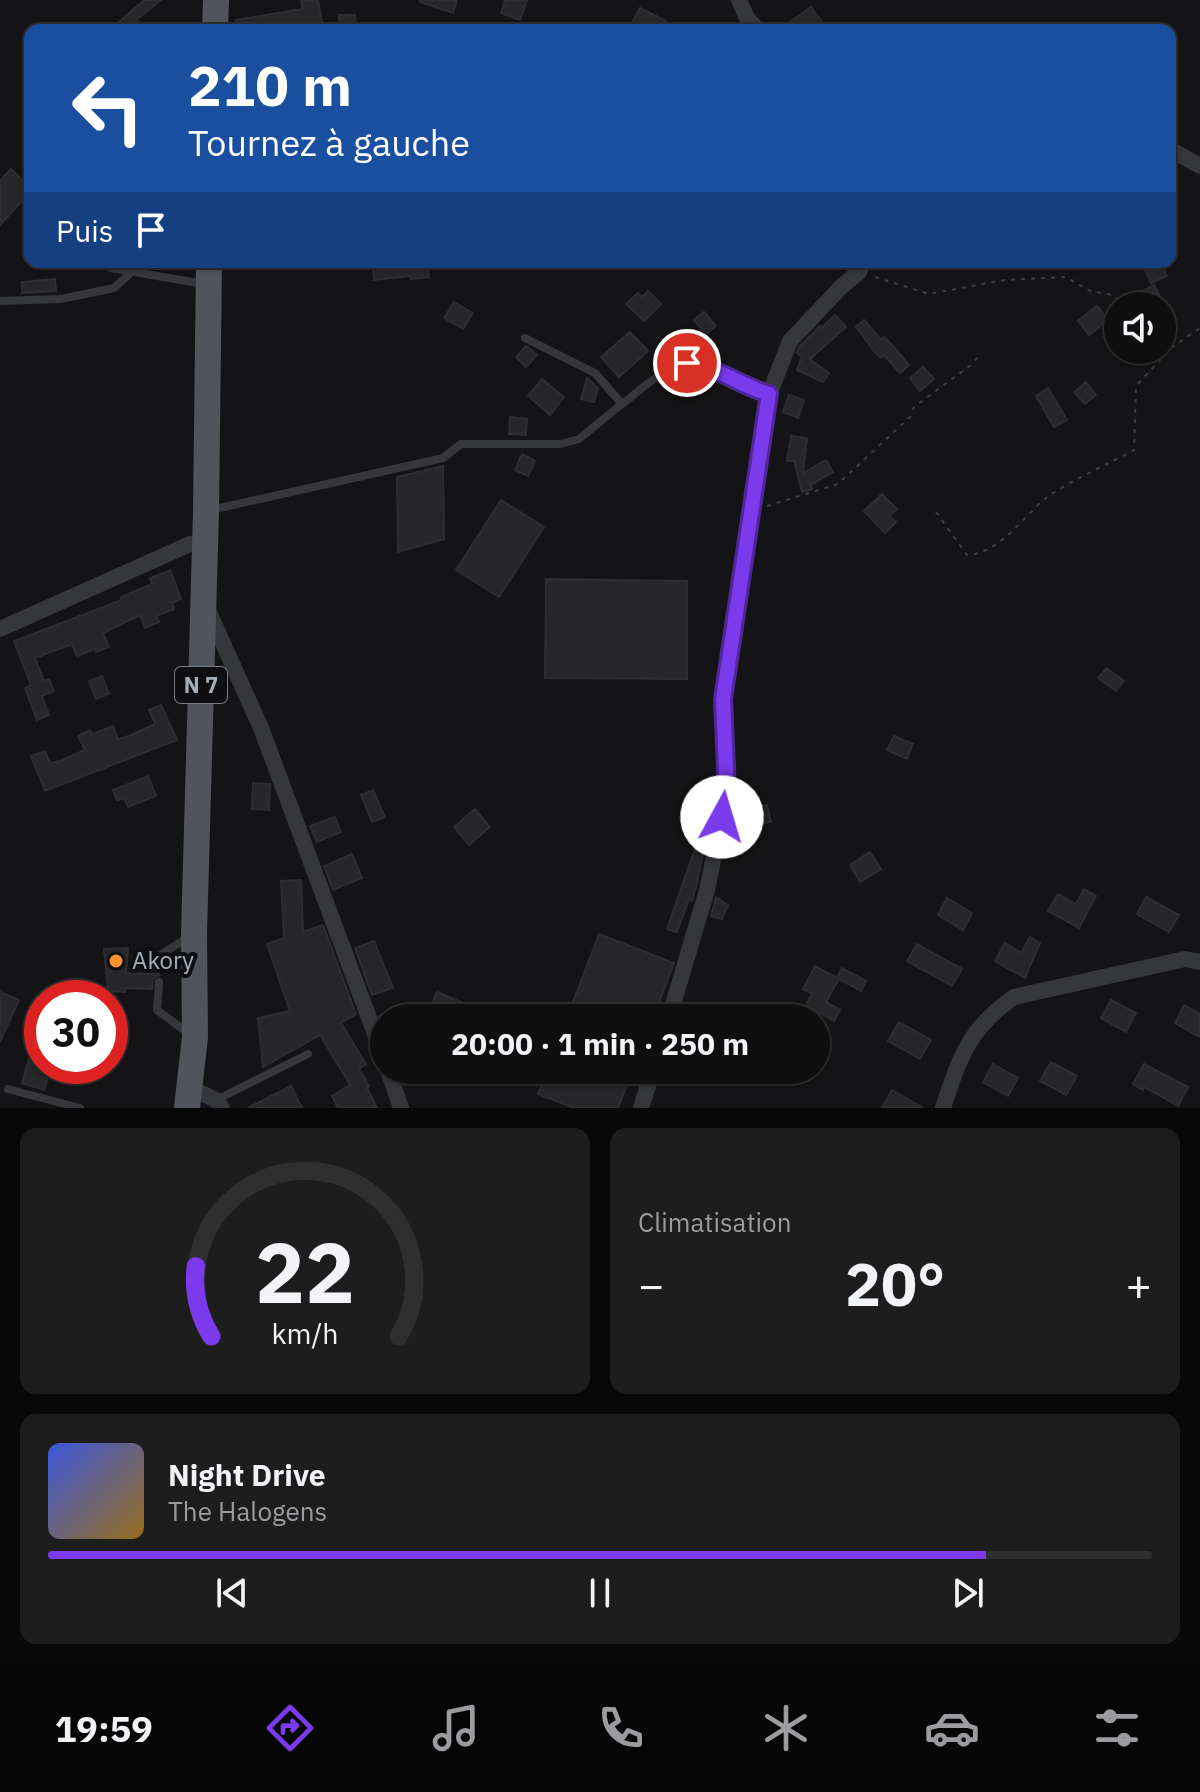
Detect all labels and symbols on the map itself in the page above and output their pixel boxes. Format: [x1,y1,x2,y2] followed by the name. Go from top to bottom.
[653,329,721,397] pin
[175,667,227,703] road number: N 7
[680,775,764,859] position arrow
[132,944,194,976] place label: Akory
[107,952,125,970] marker: Akory
[24,980,128,1084] speed limit sign: 30

